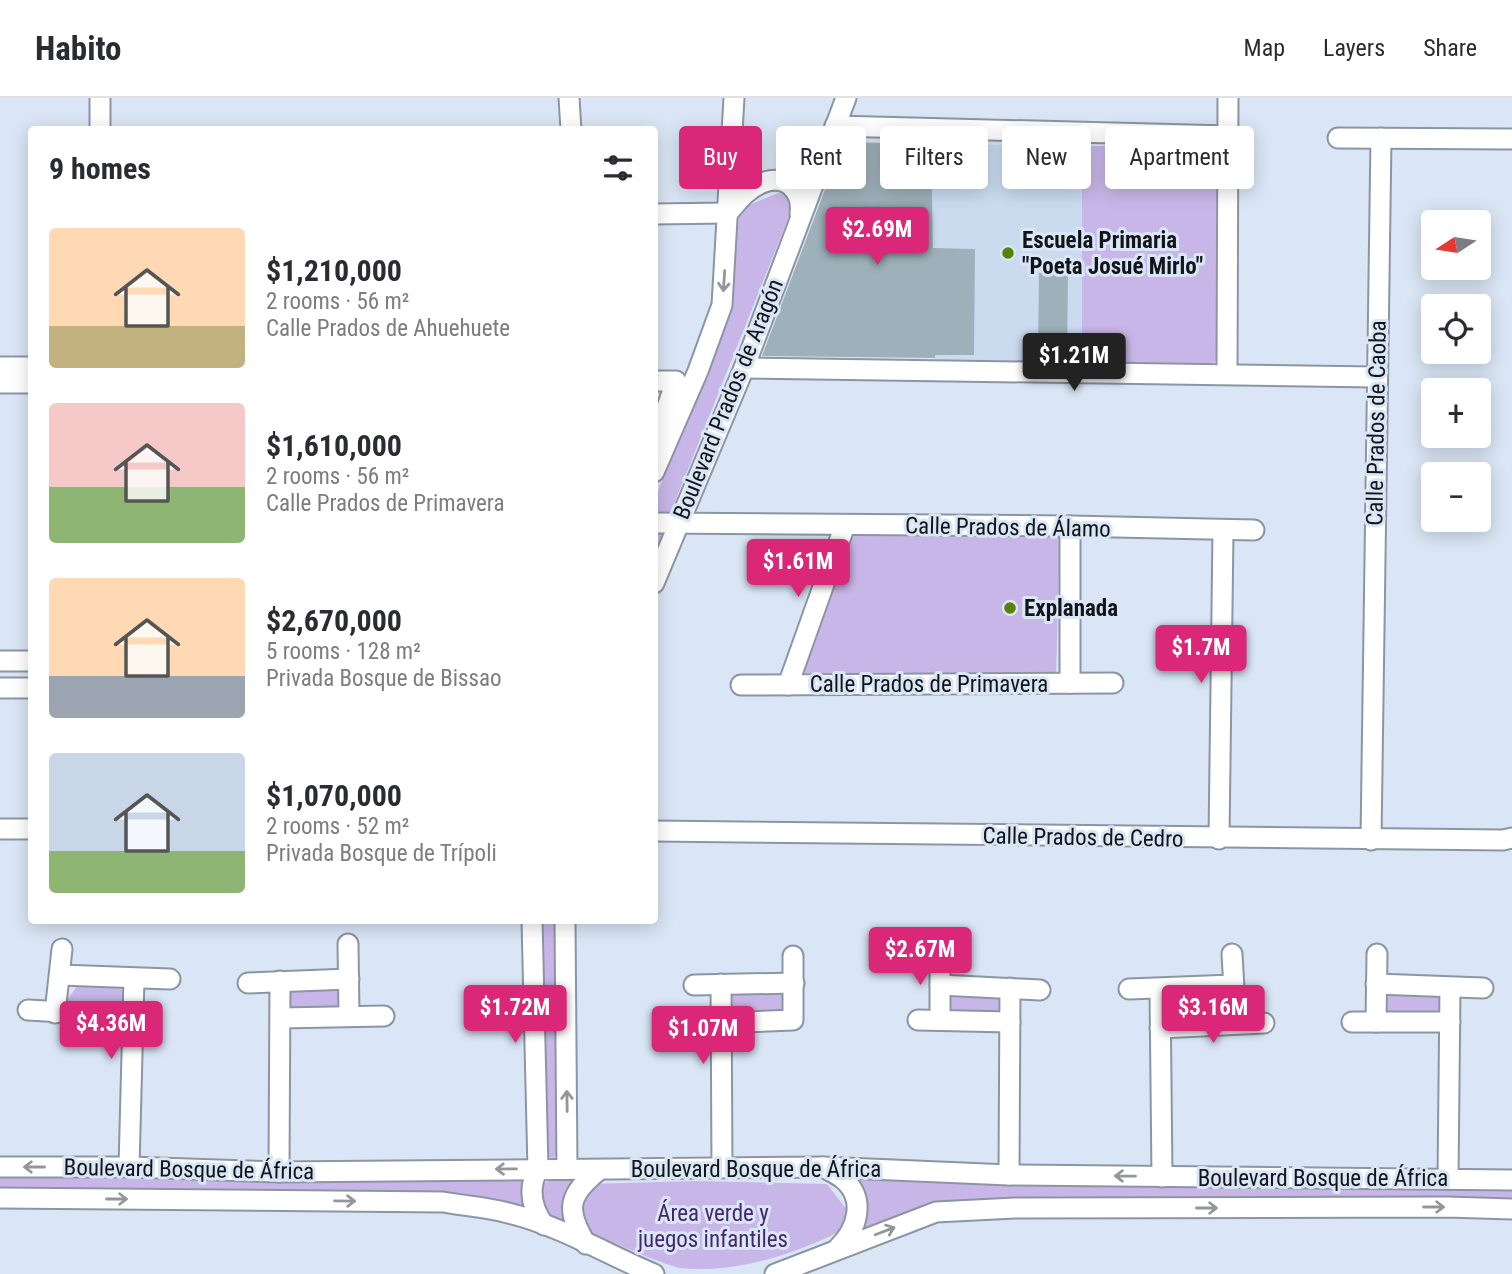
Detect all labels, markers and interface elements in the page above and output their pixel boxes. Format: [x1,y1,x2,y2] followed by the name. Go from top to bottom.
[35,29,122,68] text: Habito
[1244,34,1285,62] text: Map
[1323,34,1385,62] text: Layers
[1423,34,1477,62] text: Share
[679,126,762,189] chip: Buy
[776,126,866,189] chip: Rent
[880,126,988,189] chip: Filters
[1002,126,1091,189] chip: New
[1105,126,1254,189] chip: Apartment
[599,149,637,187] icon: filters
[49,151,151,186] text: 9 homes
[820,208,934,267] pin: $2.69M
[1421,210,1491,280] north arrow
[1421,210,1491,532] map controls
[842,216,912,243] text: $2.69M
[1022,227,1203,280] place label: Escuela Primaria "Poeta Josué Mirlo"
[1000,245,1016,261] marker: Escuela Primaria "Poeta Josué Mirlo"
[266,253,402,288] text: $1,210,000
[105,256,189,340] icon: home
[717,269,730,292] one-way arrow
[668,275,789,523] street label: Boulevard Prados de Aragón
[266,288,409,315] text: 2 rooms · 56 m²
[1421,294,1491,364] button: locate
[266,315,510,342] text: Calle Prados de Ahuehuete
[1361,320,1392,526] street label: Calle Prados de Caoba
[1017,334,1131,393] pin: $1.21M
[1039,342,1109,369] text: $1.21M
[1421,378,1491,448] button: +
[266,428,402,463] text: $1,610,000
[105,431,189,515] icon: home
[1421,462,1491,532] button: −
[266,463,409,490] text: 2 rooms · 56 m²
[266,490,504,517] text: Calle Prados de Primavera
[905,511,1111,543] street label: Calle Prados de Álamo
[741,540,855,599] pin: $1.61M
[763,548,833,575] text: $1.61M
[1024,595,1118,622] place label: Explanada
[1002,600,1018,616] marker: Explanada
[266,603,402,638] text: $2,670,000
[105,606,189,690] icon: home
[1152,626,1250,685] pin: $1.7M
[1172,634,1231,661] text: $1.7M
[266,638,421,665] text: 5 rooms · 128 m²
[266,665,502,692] text: Privada Bosque de Bissao
[810,671,1048,698] street label: Calle Prados de Primavera
[266,778,402,813] text: $1,070,000
[105,781,189,865] icon: home
[266,813,409,840] text: 2 rooms · 52 m²
[982,822,1184,853] street label: Calle Prados de Cedro
[266,840,497,867] text: Privada Bosque de Trípoli
[863,928,977,987] pin: $2.67M
[885,936,955,963] text: $2.67M
[458,986,572,1045] pin: $1.72M
[1156,986,1270,1045] pin: $3.16M
[480,994,550,1021] text: $1.72M
[1178,994,1248,1021] text: $3.16M
[54,1002,168,1061] pin: $4.36M
[646,1006,760,1066] pin: $1.07M
[76,1010,146,1037] text: $4.36M
[668,1015,738,1042] text: $1.07M
[560,1089,574,1112] one-way arrow
[64,1153,314,1185] street label: Boulevard Bosque de África
[631,1155,881,1183] street label: Boulevard Bosque de África
[22,1160,45,1174] one-way arrow
[495,1162,518,1176] one-way arrow
[1198,1164,1448,1192] street label: Boulevard Bosque de África
[1114,1170,1137,1183] one-way arrow
[105,1192,128,1206] one-way arrow
[333,1194,356,1208] one-way arrow
[637,1199,788,1253] park label: Área verde y juegos infantiles
[1422,1200,1445,1214] one-way arrow
[1195,1201,1218,1215] one-way arrow
[873,1224,895,1237] one-way arrow

